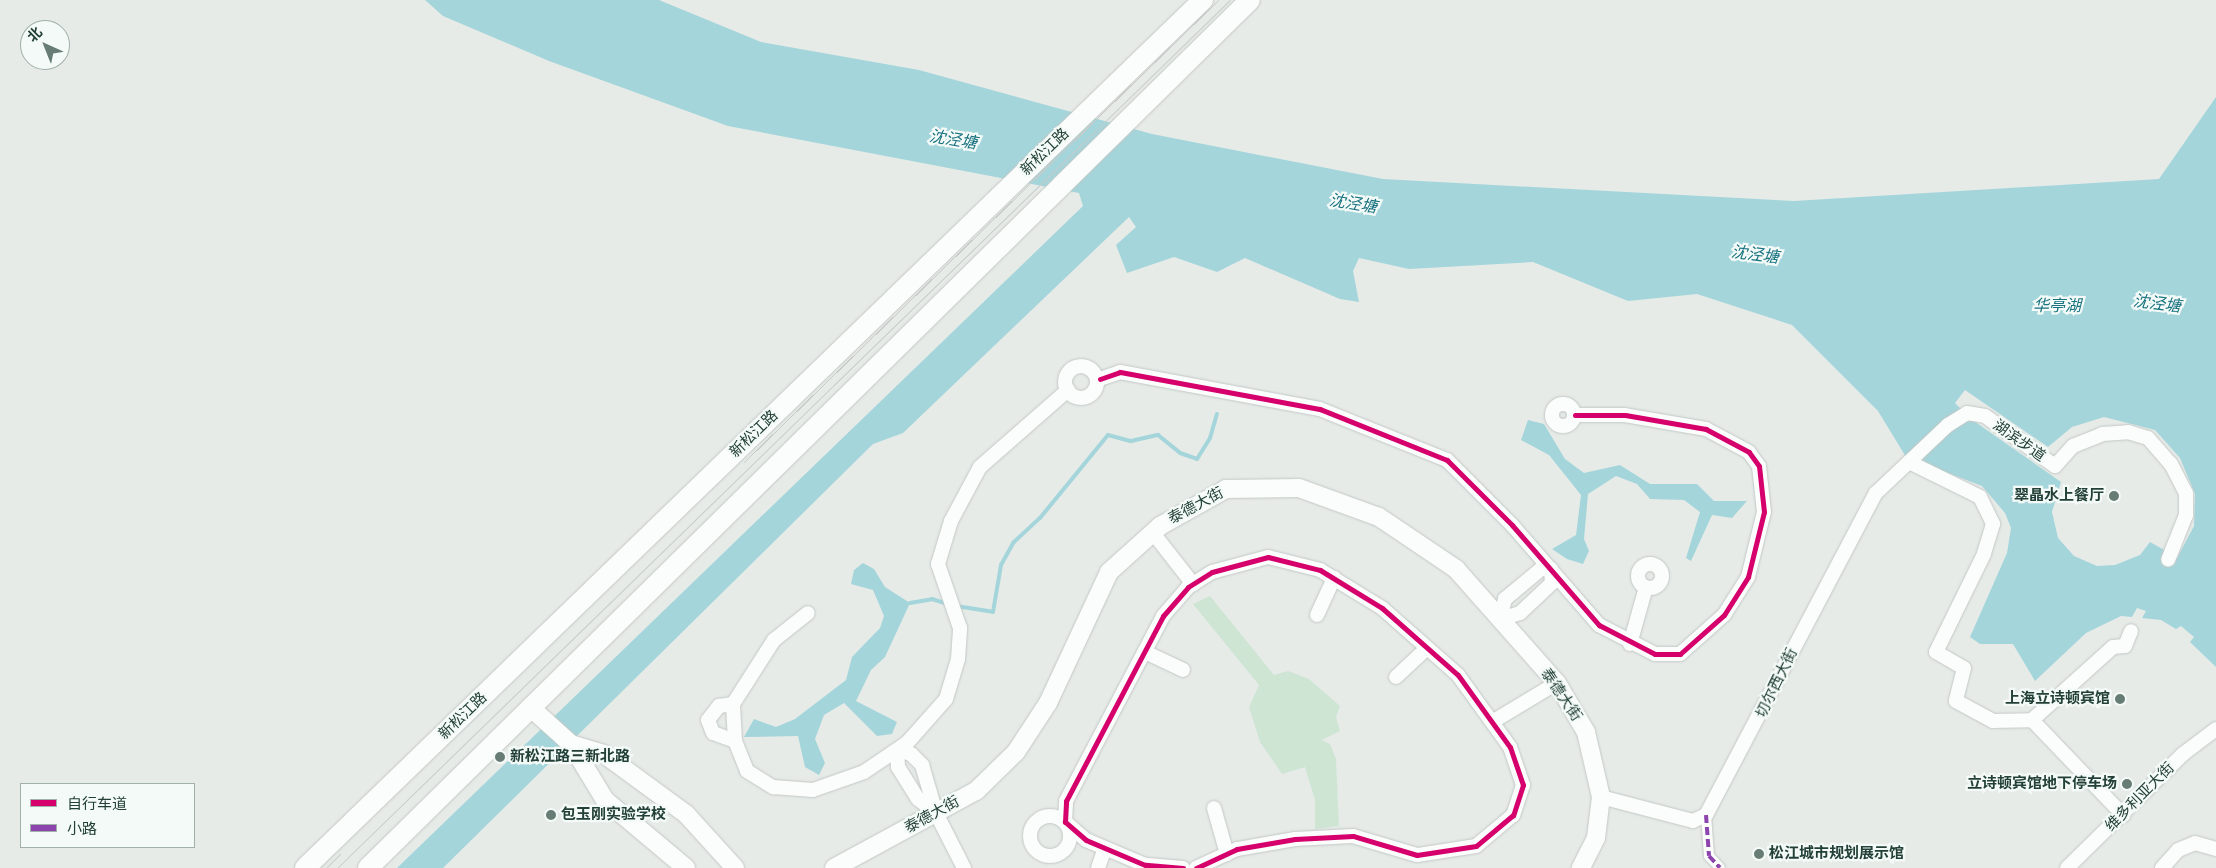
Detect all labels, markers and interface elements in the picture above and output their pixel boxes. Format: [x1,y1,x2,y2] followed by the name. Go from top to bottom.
[20,20,70,70] north arrow
[24,24,46,46] text: 北
[1017,125,1073,179] street label: 新松江路
[928,127,978,153] water label: 沈泾塘
[1328,191,1378,217] water label: 沈泾塘
[1730,243,1780,267] water label: 沈泾塘
[2132,292,2182,316] water label: 沈泾塘
[2033,296,2081,316] water label: 华亭湖
[726,407,782,461] street label: 新松江路
[1989,416,2049,466] street label: 湖滨步道
[1165,484,1227,528] street label: 泰德大街
[2014,487,2104,505] place label: 翠晶水上餐厅
[2108,490,2120,502] marker: 翠晶水上餐厅
[1752,645,1802,721] street label: 切尔西大街
[1537,665,1585,725] street label: 泰德大街
[435,689,491,743] street label: 新松江路
[2005,690,2110,708] place label: 上海立诗顿宾馆
[2114,693,2126,705] marker: 上海立诗顿宾馆
[510,748,630,766] place label: 新松江路三新北路
[494,751,506,763] marker: 新松江路三新北路
[2102,759,2178,835] street label: 维多利亚大街
[1967,775,2117,793] place label: 立诗顿宾馆地下停车场
[2121,778,2133,790] marker: 立诗顿宾馆地下停车场
[20,783,195,848] legend
[901,793,963,837] street label: 泰德大街
[67,795,127,813] text: 自行车道
[561,806,666,824] place label: 包玉刚实验学校
[545,809,557,821] marker: 包玉刚实验学校
[67,820,97,838] text: 小路
[1769,845,1904,863] place label: 松江城市规划展示馆
[1753,848,1765,860] marker: 松江城市规划展示馆

